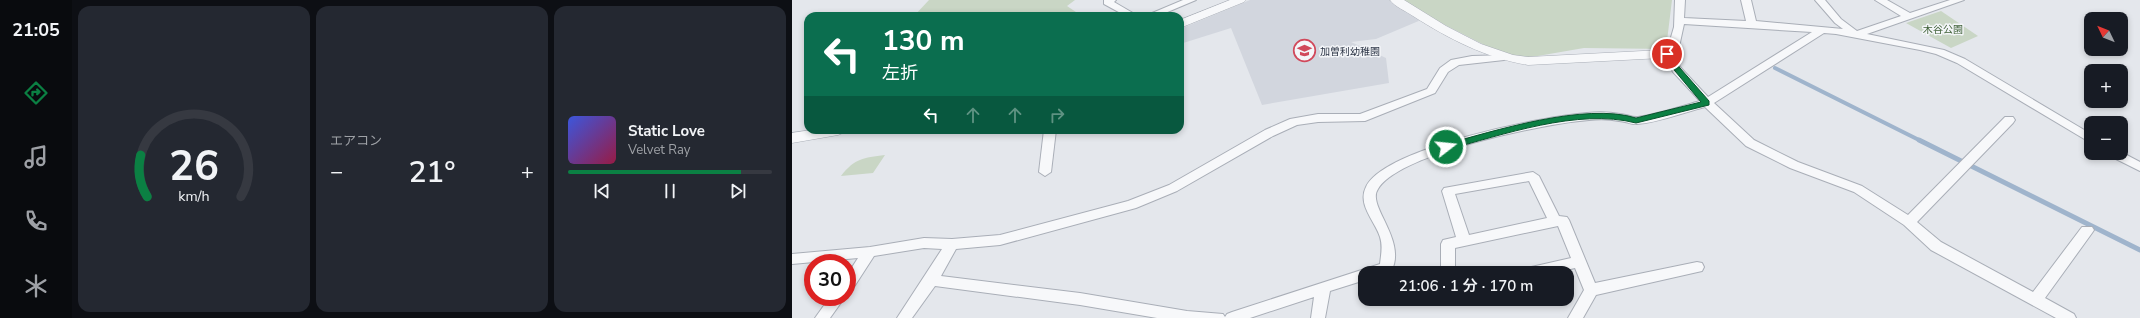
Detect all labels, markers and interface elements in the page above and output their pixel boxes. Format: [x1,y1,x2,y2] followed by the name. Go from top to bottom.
[2084,12,2128,56] north arrow
[2084,12,2128,160] map controls
[12,18,60,42] text: 21:05
[882,22,965,60] text: 130 m
[1923,23,1963,37] park label: 木谷公園
[816,28,868,80] icon: left
[1650,37,1684,71] pin
[1292,38,1318,64] school or university icon: 加曽利幼稚園
[1656,43,1678,65] icon: arrive
[1320,45,1380,59] place label: 加曽利幼稚園
[882,61,918,85] text: 左折
[2084,64,2128,108] button: +
[22,79,50,107] icon: directions
[920,104,942,126] icon: left
[962,104,984,126] icon: ahead
[1004,104,1026,126] icon: ahead
[1046,104,1068,126] icon: right
[2084,116,2128,160] button: −
[628,121,705,141] text: Static Love
[1425,126,1467,168] position arrow
[330,132,382,150] text: エアコン
[169,138,219,195] text: 26
[628,141,690,159] text: Velvet Ray
[22,143,50,171] icon: music
[408,152,456,193] text: 21°
[330,157,343,187] text: −
[521,157,534,187] text: +
[591,180,613,202] icon: previous
[659,180,681,202] icon: pause
[727,180,749,202] icon: next
[178,187,210,206] text: km/h
[22,207,50,235] icon: phone
[804,254,856,306] speed limit sign: 30
[22,272,50,300] icon: climate
[1399,276,1533,296] text: 21:06 · 1 分 · 170 m

